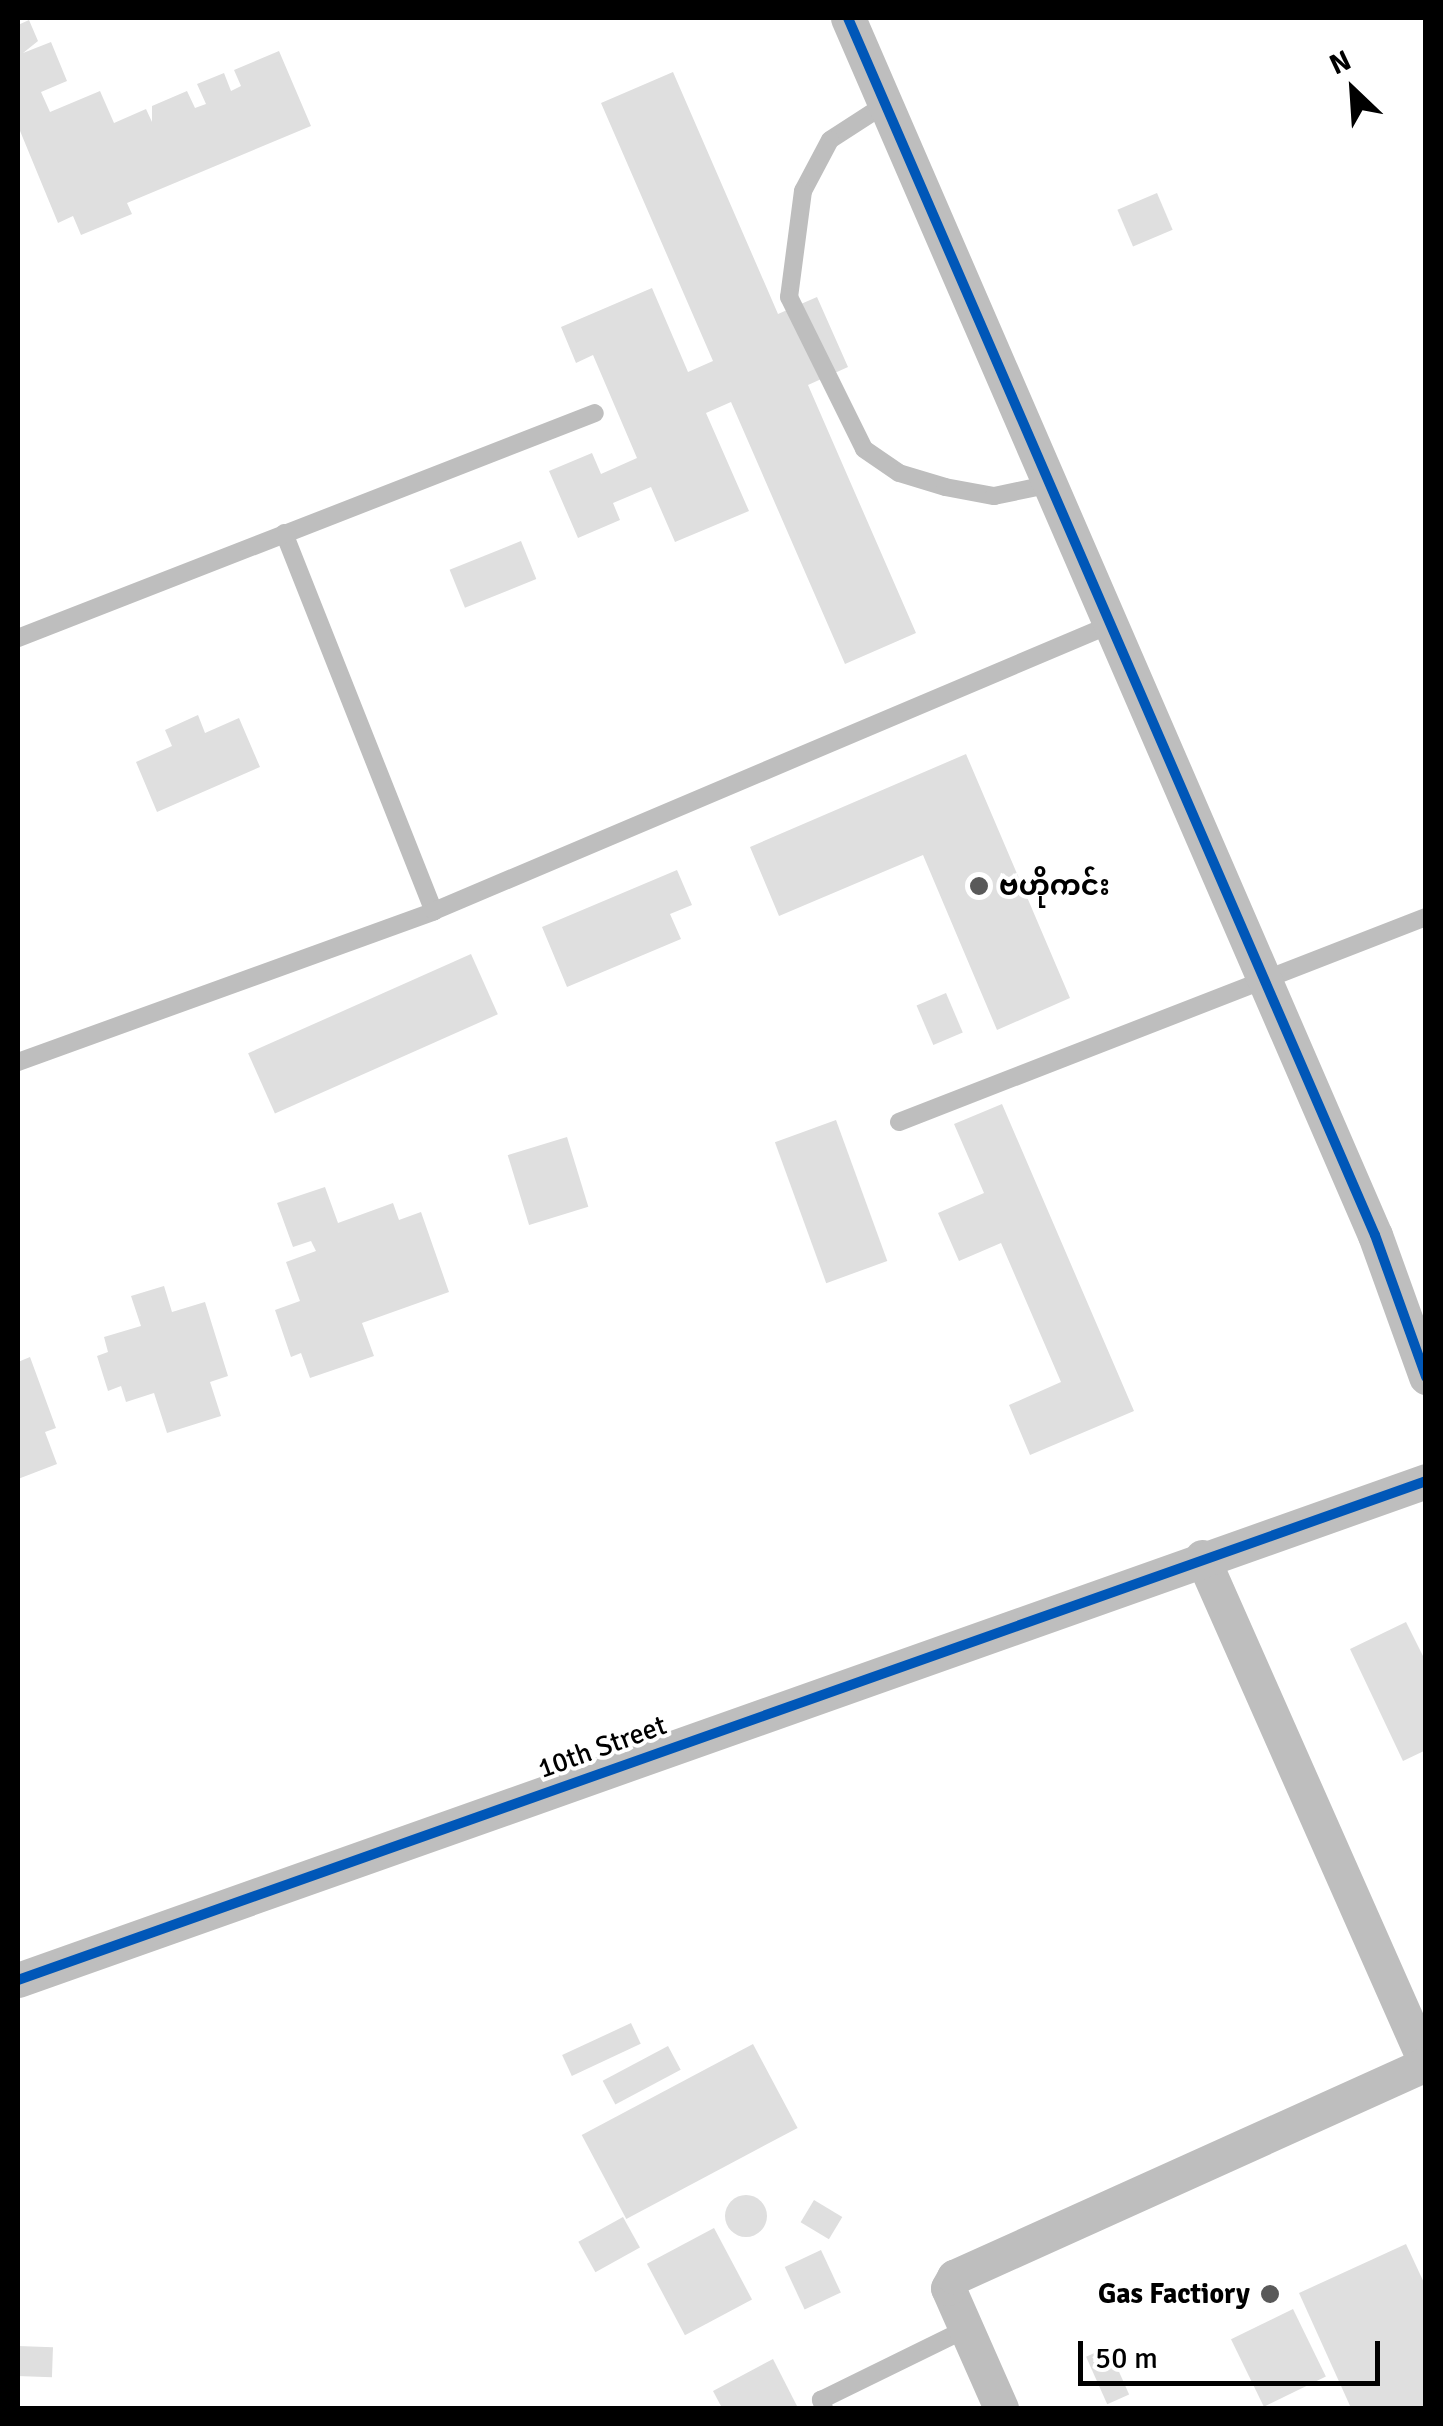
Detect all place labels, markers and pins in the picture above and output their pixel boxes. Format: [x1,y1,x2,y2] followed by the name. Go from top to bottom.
[999,869,1110,903] place label: ဗဟိုကင်း
[968,875,990,897] marker: ဗဟိုကင်း
[1098,2277,1250,2311] place label: Gas Factiory
[1259,2283,1281,2305] marker: Gas Factiory

